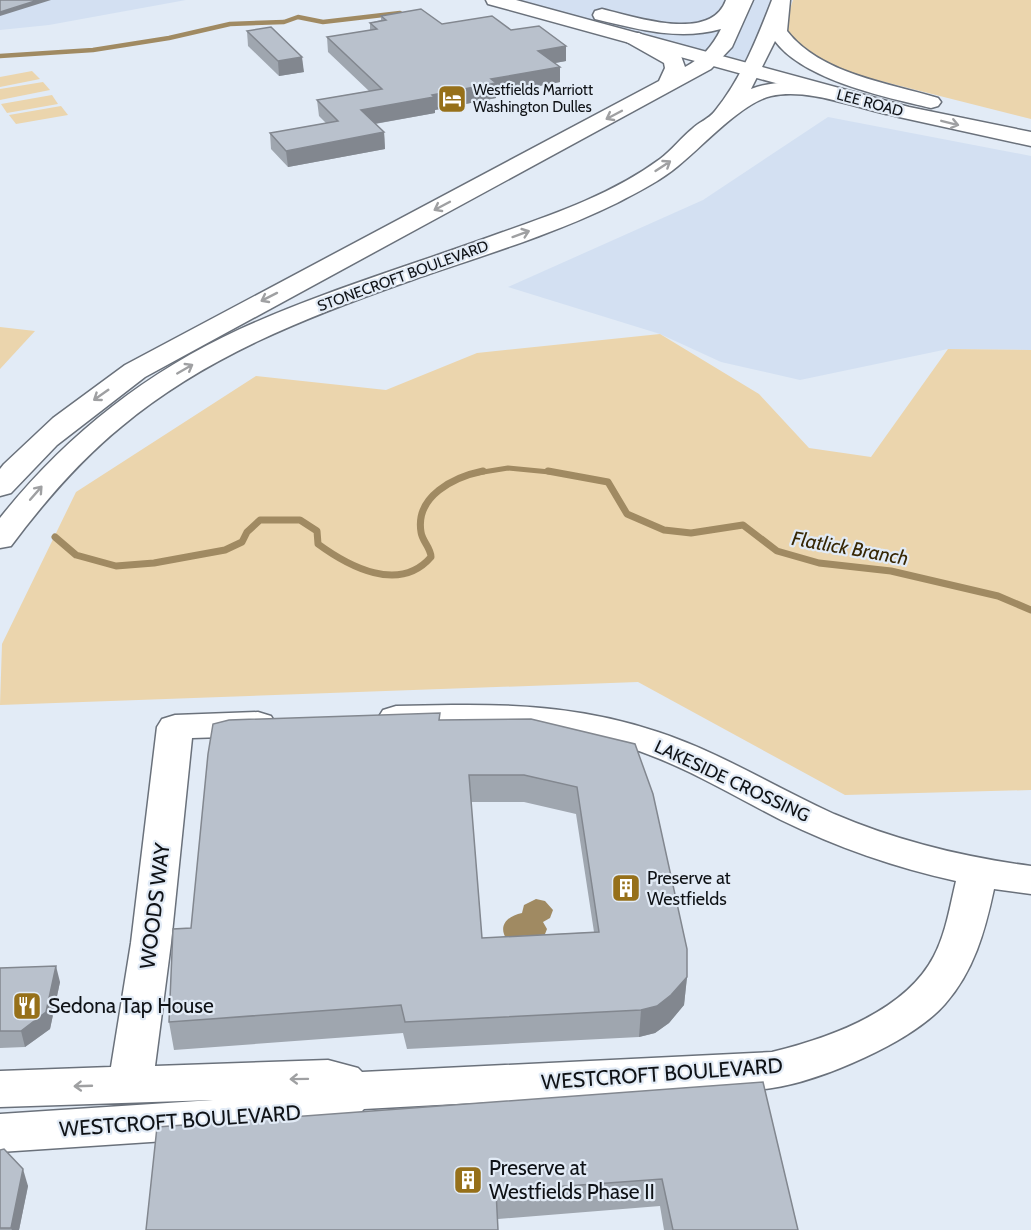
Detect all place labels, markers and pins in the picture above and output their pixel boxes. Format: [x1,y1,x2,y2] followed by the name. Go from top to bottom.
[473,81,593,116] place label: Westfields Marriott Washington Dulles
[436,83,468,115] hotel icon: Westfields Marriott Washington Dulles
[647,867,731,910] place label: Preserve at Westfields
[610,872,642,904] building icon: Preserve at Westfields
[11,990,43,1022] restaurant icon: Sedona Tap House
[48,993,214,1018] place label: Sedona Tap House
[489,1155,655,1204] place label: Preserve at Westfields Phase II
[452,1164,484,1196] building icon: Preserve at Westfields Phase II

